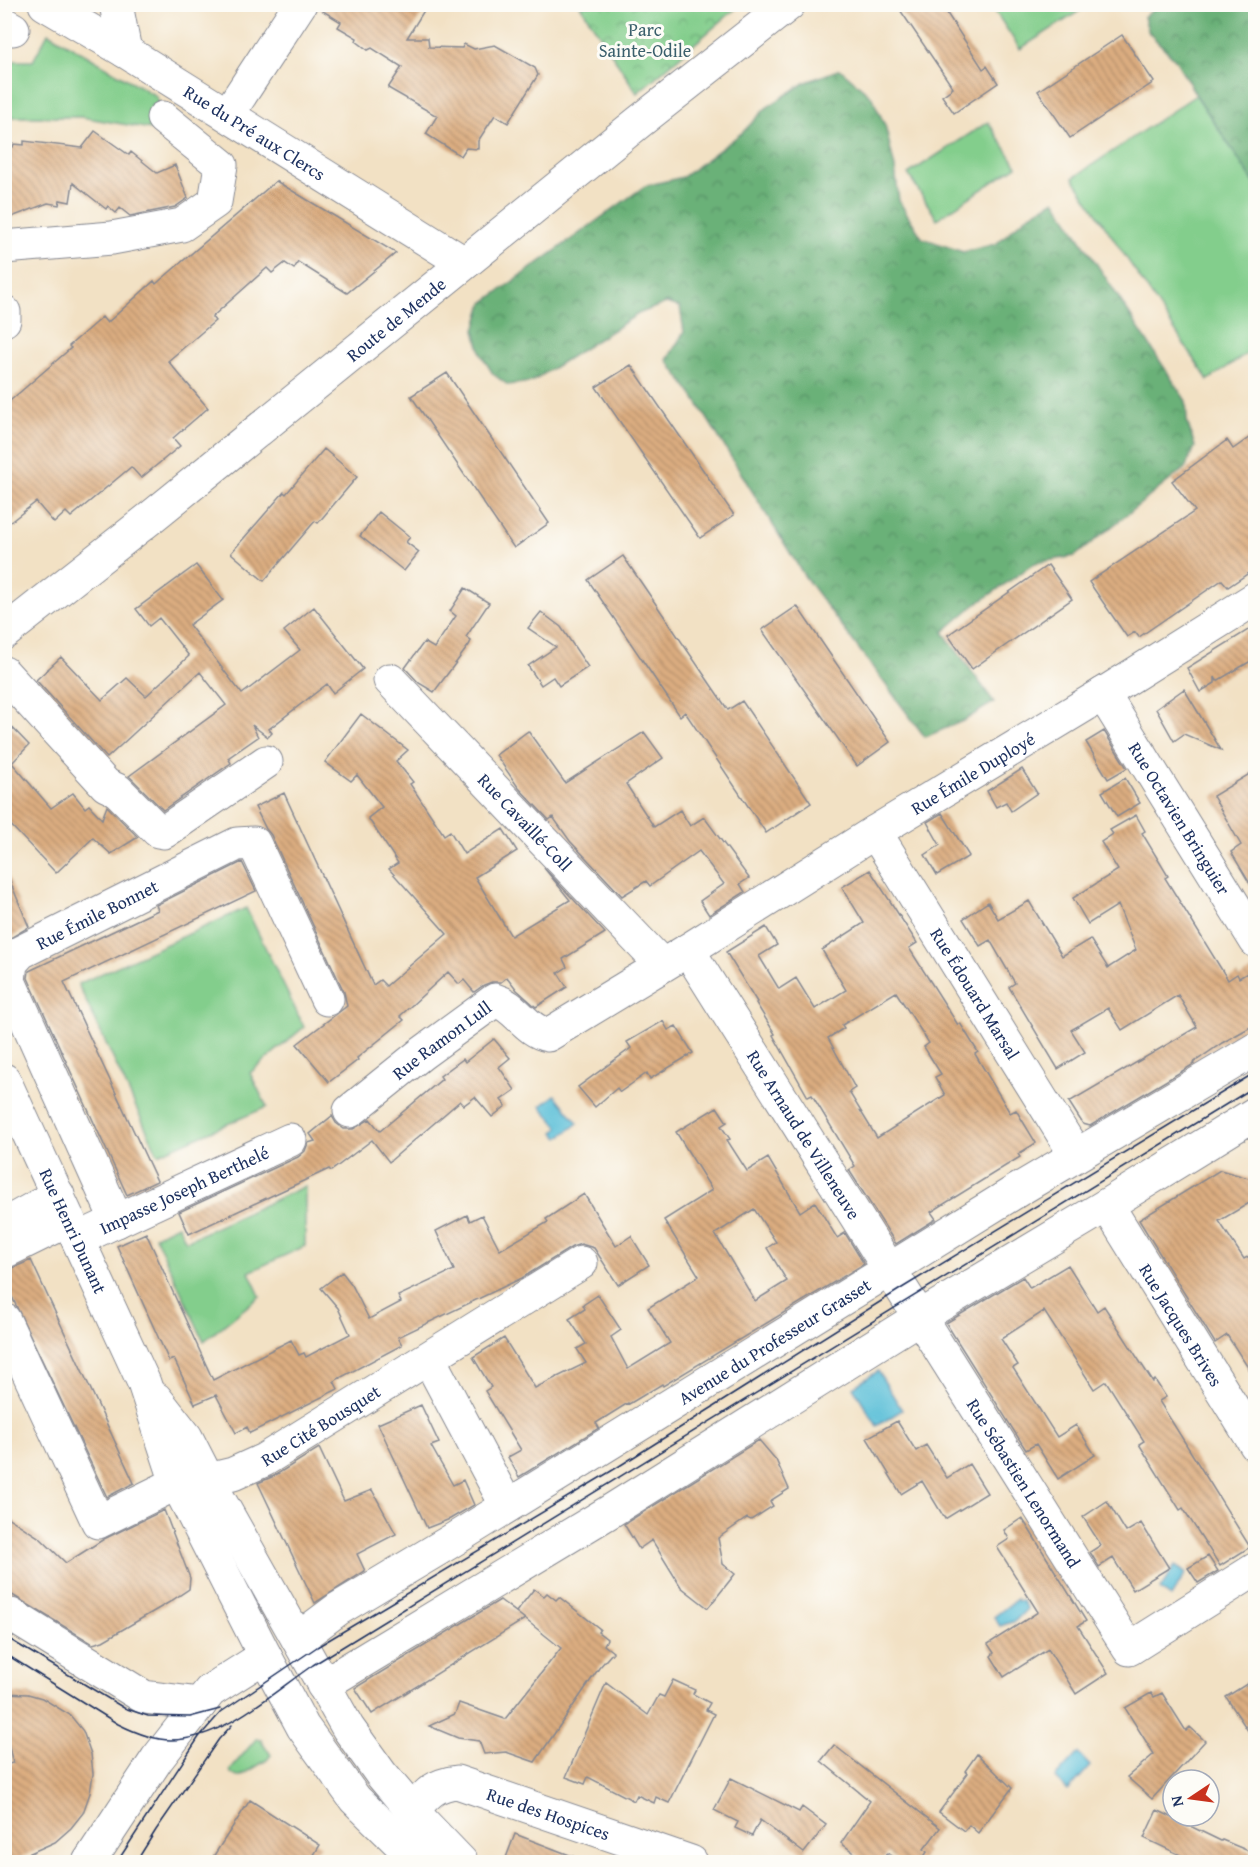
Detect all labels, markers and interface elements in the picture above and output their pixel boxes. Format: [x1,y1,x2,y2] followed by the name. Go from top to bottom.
[599,16,691,64] park label: Parc Sainte-Odile
[179,78,331,187] street label: Rue du Pré aux Clercs
[340,270,451,368] street label: Route de Mende
[905,725,1040,821] street label: Rue Émile Duployé
[1122,737,1238,900] street label: Rue Octavien Bringuier
[472,767,579,877] street label: Rue Cavaillé-Coll
[31,872,163,956] street label: Rue Émile Bonnet
[924,922,1027,1065] street label: Rue Édouard Marsal
[386,994,497,1086] street label: Rue Ramon Lull
[741,1044,868,1224] street label: Rue Arnaud de Villeneuve
[95,1138,273,1241] street label: Impasse Joseph Berthelé
[33,1164,115,1298] street label: Rue Henri Dunant
[1133,1258,1230,1392] street label: Rue Jacques Brives
[673,1271,876,1411] street label: Avenue du Professeur Grasset
[255,1377,386,1473] street label: Rue Cité Bousquet
[961,1393,1088,1573] street label: Rue Sébastien Lenormand
[1161,1768,1221,1828] north arrow
[483,1780,614,1847] street label: Rue des Hospices
[1163,1793,1189,1809] text: N

